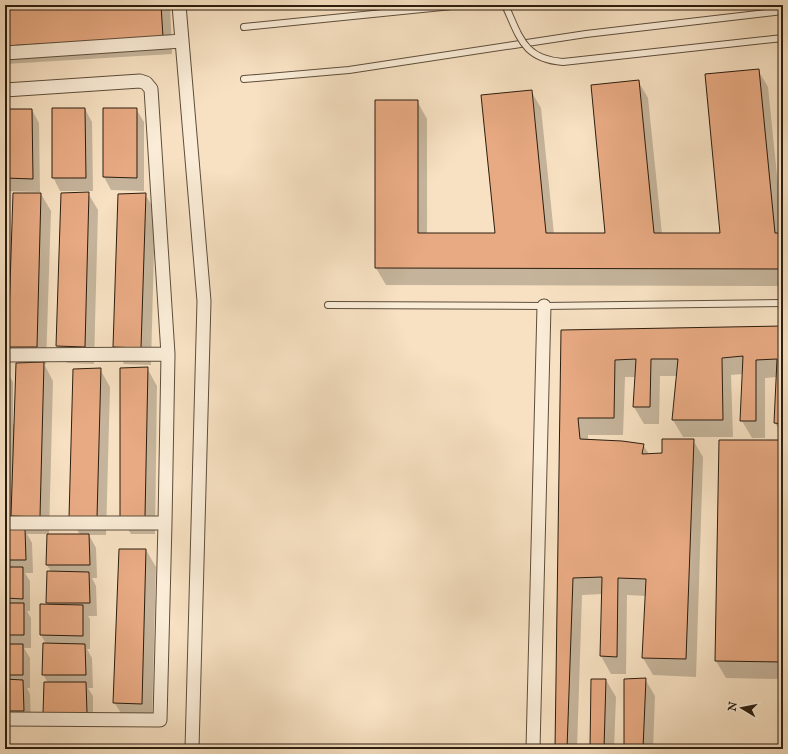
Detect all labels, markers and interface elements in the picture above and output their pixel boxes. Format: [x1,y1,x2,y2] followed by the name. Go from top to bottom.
[722,688,762,728] north arrow
[725,700,741,713] text: N

